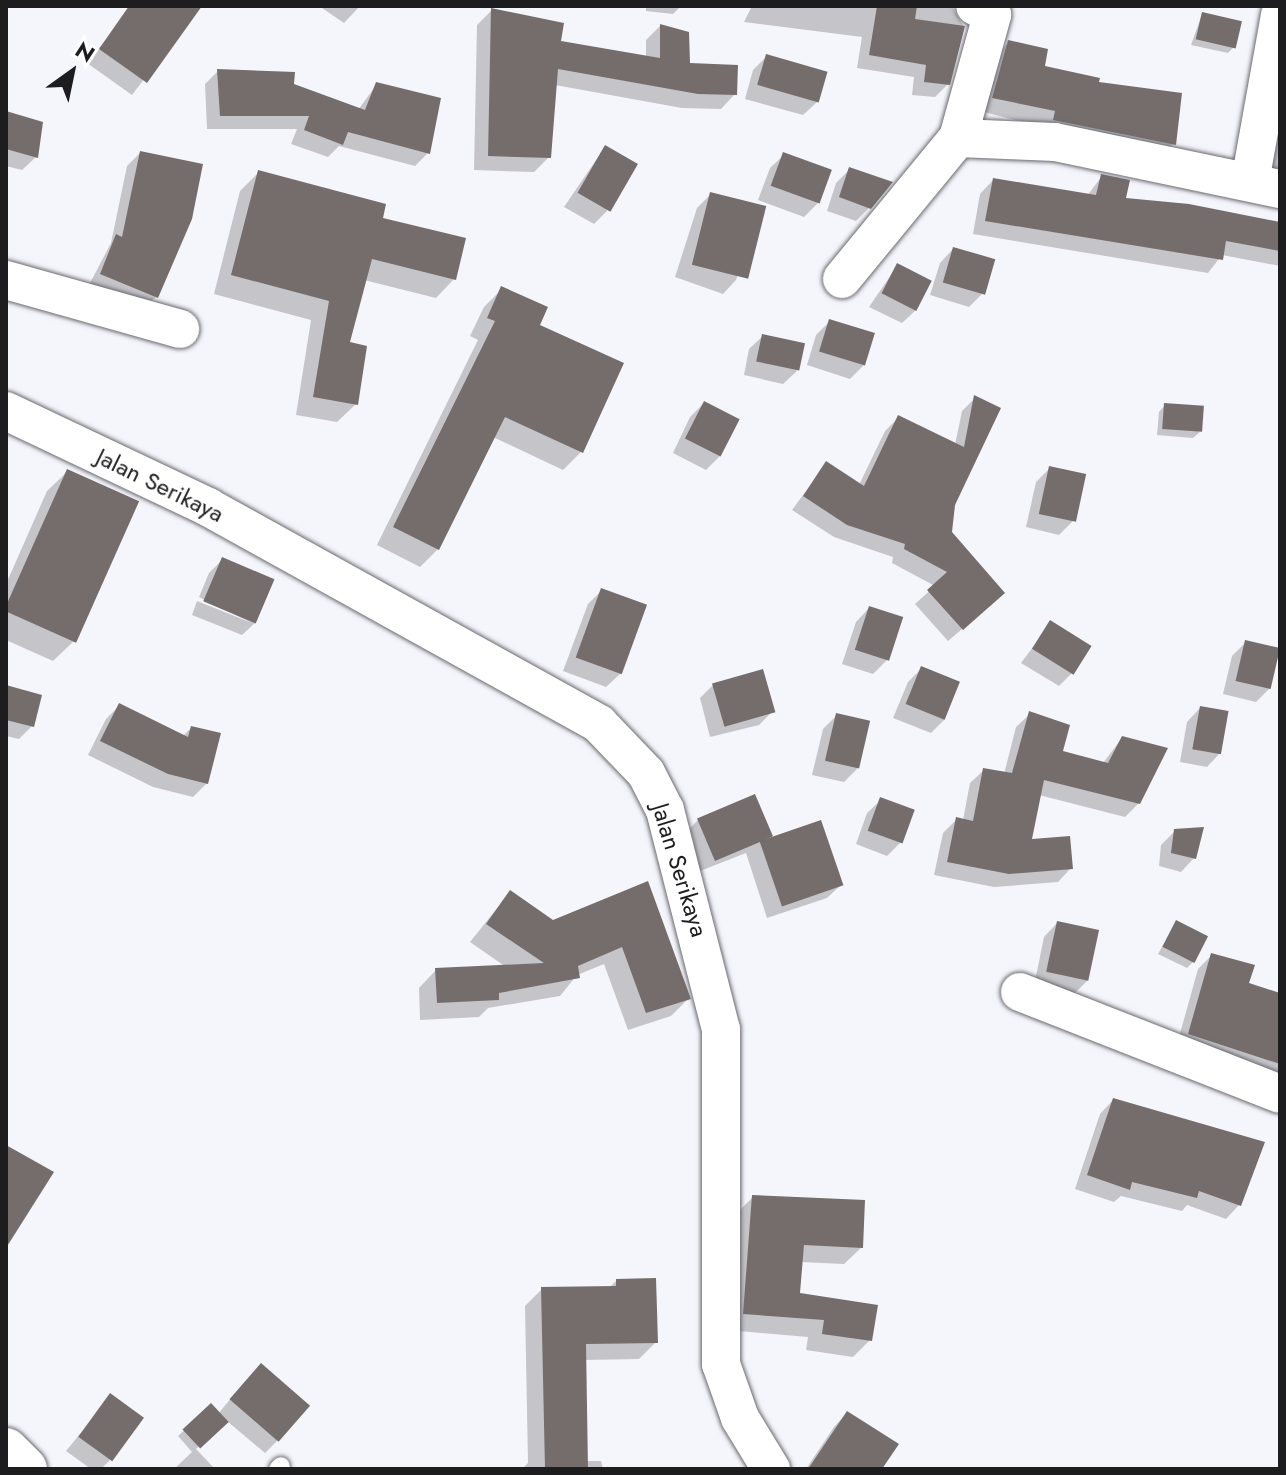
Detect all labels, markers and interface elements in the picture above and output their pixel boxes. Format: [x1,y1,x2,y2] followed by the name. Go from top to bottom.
[32,32,112,112] north arrow
[69,34,101,70] text: N
[92,442,228,528] street label: Jalan Serikaya
[646,800,714,940] street label: Jalan Serikaya

